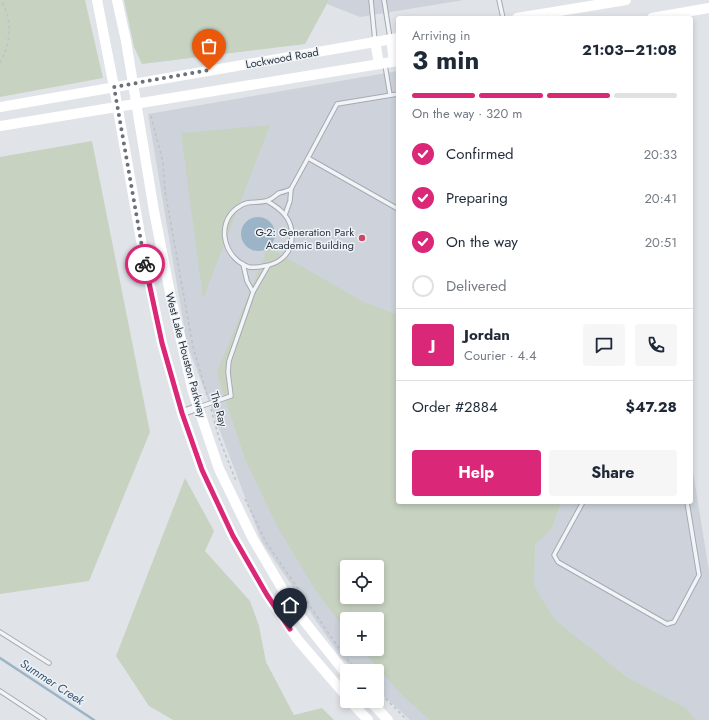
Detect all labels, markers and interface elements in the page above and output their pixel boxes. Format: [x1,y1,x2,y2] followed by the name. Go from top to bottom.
[412,26,470,45] text: Arriving in
[192,29,226,70] pin
[198,35,220,57] icon: bag
[582,39,677,61] text: 21:03–21:08
[412,41,479,79] text: 3 min
[244,44,320,72] street label: Lockwood Road
[412,104,522,123] text: On the way · 320 m
[412,143,434,165] icon: check
[446,143,514,165] text: Confirmed
[644,145,677,164] text: 20:33
[412,187,434,209] icon: check
[446,187,508,209] text: Preparing
[644,189,677,208] text: 20:41
[255,224,354,253] place label: G-2: Generation Park Academic Building
[412,231,434,253] icon: check
[446,231,518,253] text: On the way
[357,233,367,243] marker: G-2: Generation Park Academic Building
[645,233,677,252] text: 20:51
[125,244,165,284] courier
[134,253,156,275] icon: bike
[446,275,507,297] text: Delivered
[162,291,210,420] street label: West Lake Houston Parkway
[464,324,510,346] text: Jordan
[583,324,625,366] button: chat
[635,324,677,366] button: phone
[431,334,435,356] text: J
[464,346,537,365] text: Courier · 4.4
[206,389,232,429] street label: The Ray
[412,396,498,418] text: Order #2884
[626,396,677,418] text: $47.28
[412,450,541,496] button: Help
[549,450,677,496] button: Share
[340,560,384,708] map controls
[340,560,384,604] button: locate
[273,588,307,629] pin
[279,594,301,616] icon: home
[340,612,384,656] button: +
[16,655,88,710] water label: Summer Creek
[340,664,384,708] button: −

